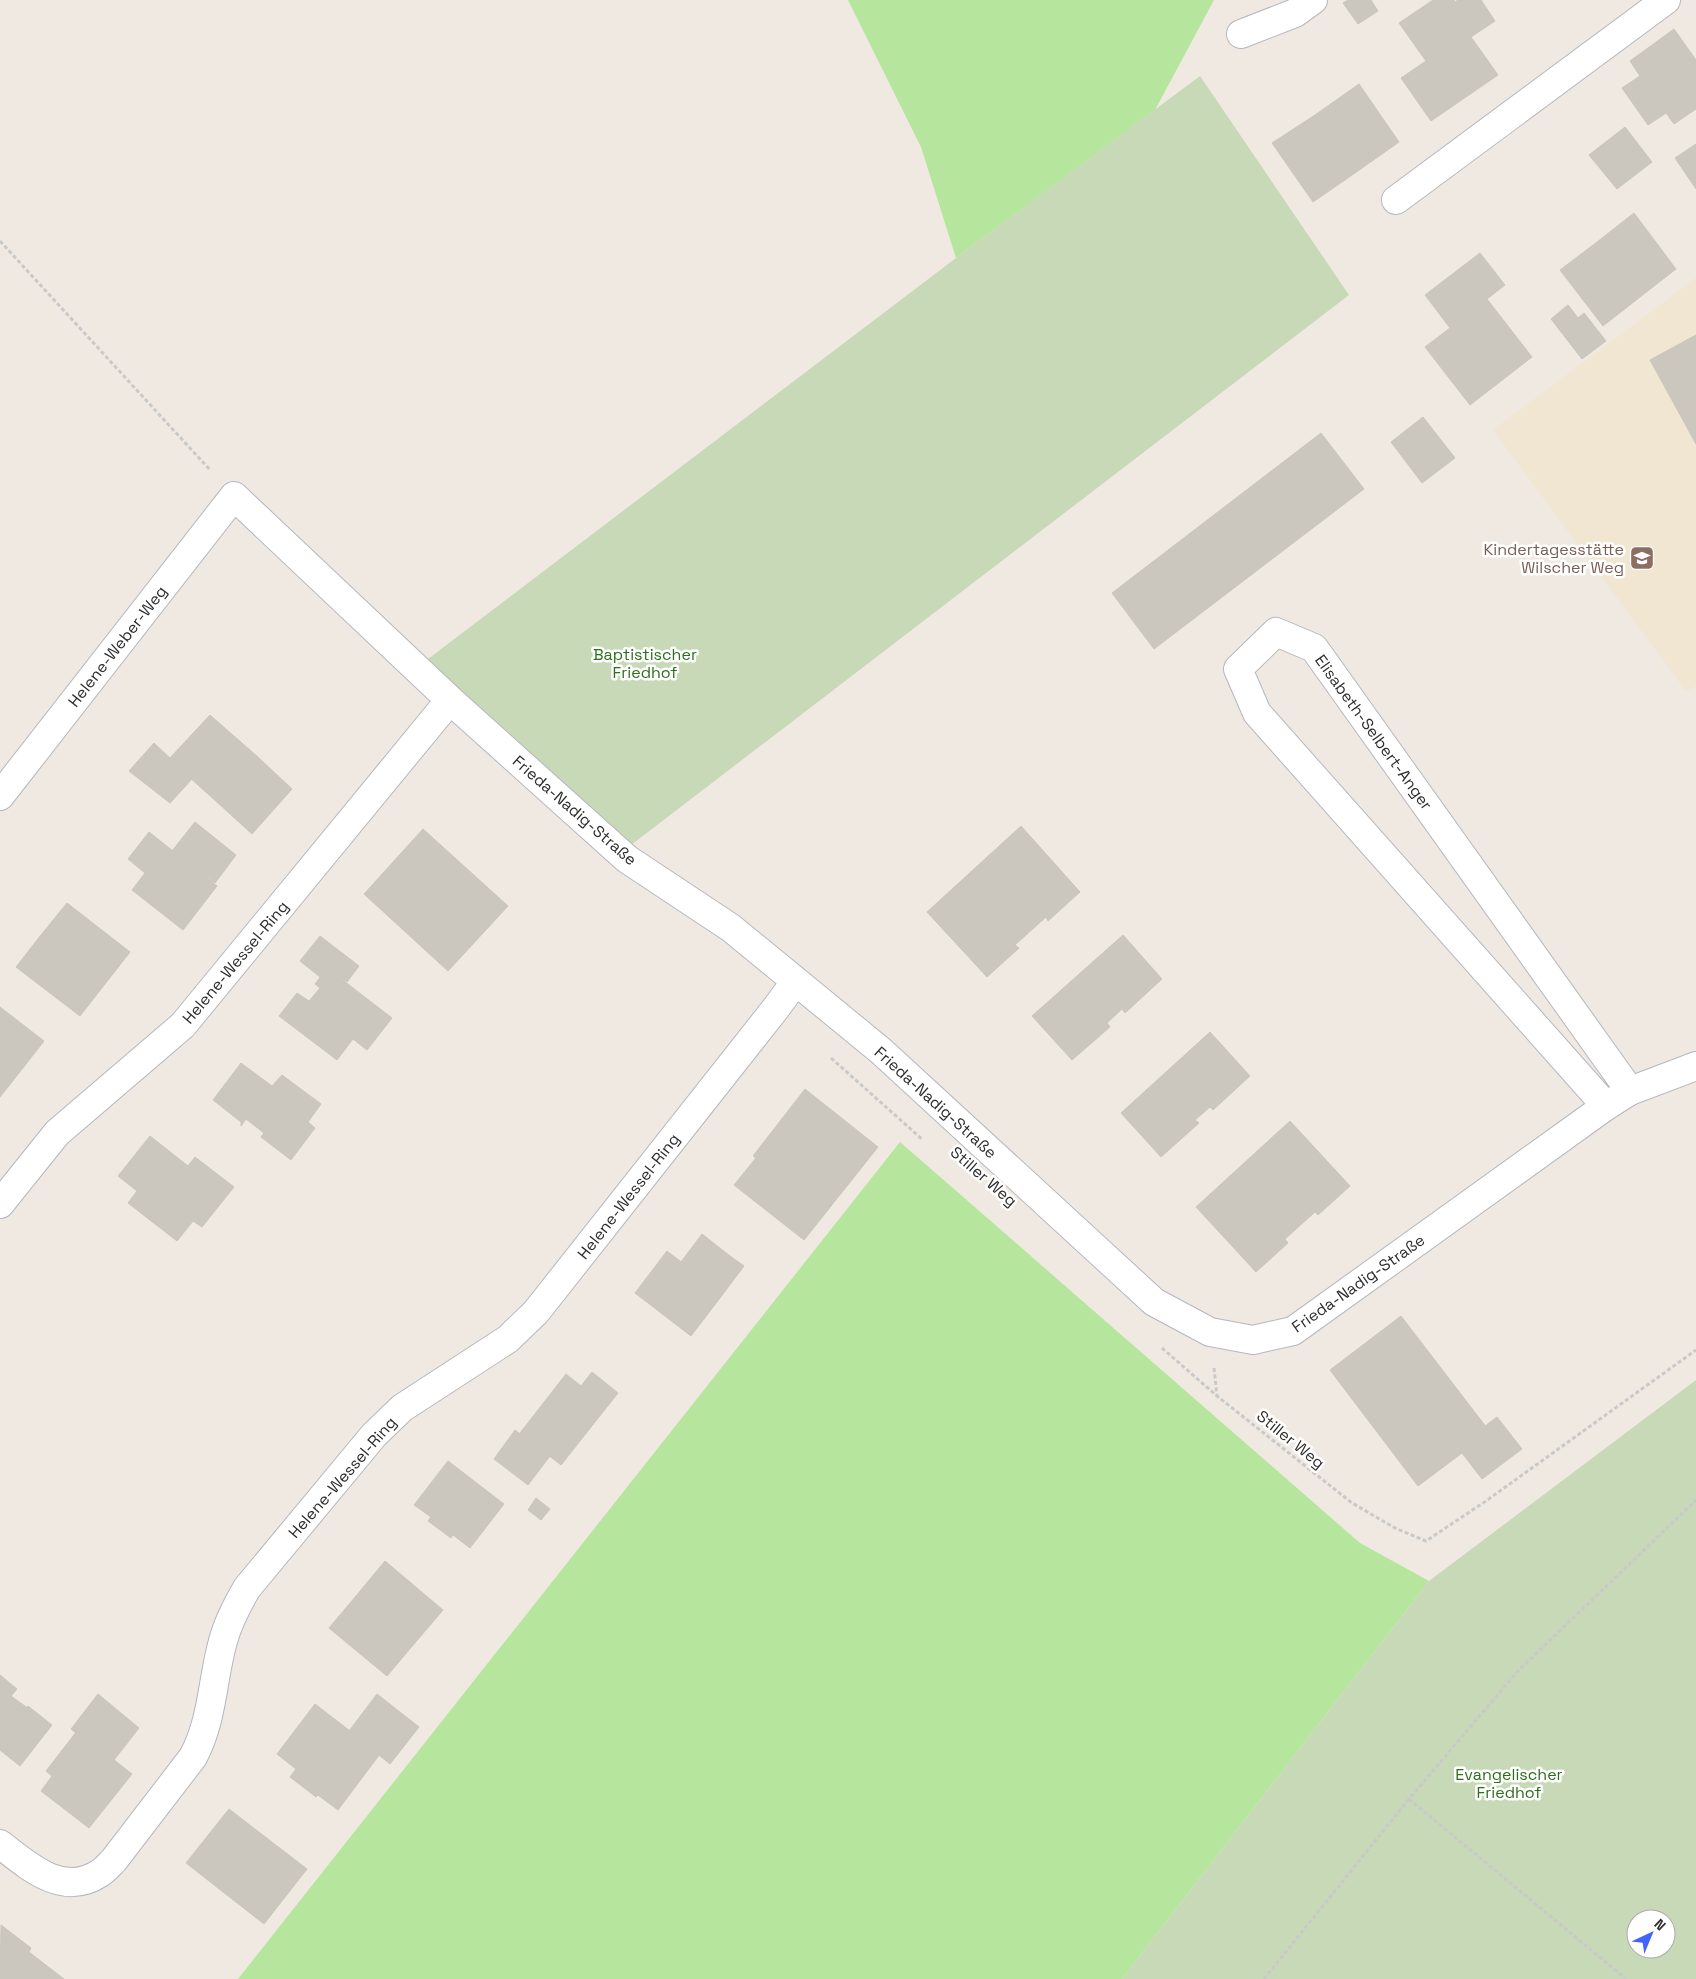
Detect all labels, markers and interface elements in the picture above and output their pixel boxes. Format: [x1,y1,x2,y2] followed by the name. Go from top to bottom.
[1483,539,1624,578] place label: Kindertagesstätte Wilscher Weg
[1629,545,1655,571] school or university icon: Kindertagesstätte Wilscher Weg
[63,581,171,711] street label: Helene-Weber-Weg
[593,644,697,683] park label: Baptistischer Friedhof
[1310,650,1437,814] street label: Elisabeth-Selbert-Anger
[508,751,641,870] street label: Frieda-Nadig-Straße
[178,896,293,1028] street label: Helene-Wessel-Ring
[870,1042,1001,1163] street label: Frieda-Nadig-Straße
[573,1129,684,1264] street label: Helene-Wessel-Ring
[946,1142,1021,1211] street label: Stiller Weg
[1288,1230,1429,1337] street label: Frieda-Nadig-Straße
[1252,1405,1329,1473] street label: Stiller Weg
[284,1412,401,1543] street label: Helene-Wessel-Ring
[1455,1764,1563,1803] park label: Evangelischer Friedhof
[1626,1909,1676,1959] north arrow
[1650,1915,1670,1934] text: N

